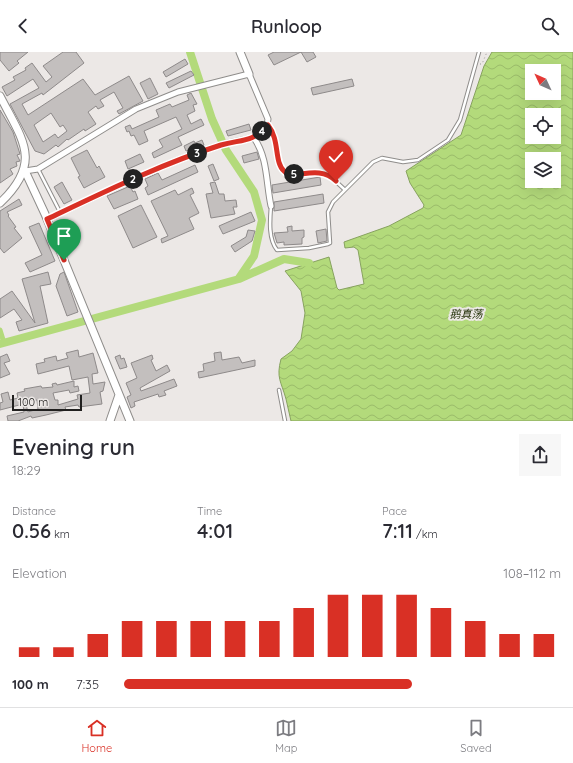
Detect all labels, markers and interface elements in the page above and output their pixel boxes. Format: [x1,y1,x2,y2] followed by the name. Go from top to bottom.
[12,15,34,37] icon: back
[251,15,322,38] text: Runloop
[539,15,561,37] icon: search
[525,64,561,100] north arrow
[525,64,561,188] map controls
[525,108,561,144] button: locate
[252,121,272,141] pin: 4
[259,124,265,138] text: 4
[319,140,353,181] pin
[187,143,207,163] pin: 3
[194,146,200,160] text: 3
[325,146,347,168] icon: check
[525,152,561,188] button: layers
[284,164,304,184] pin: 5
[291,167,297,181] text: 5
[123,169,143,189] pin: 2
[130,172,136,186] text: 2
[47,219,81,260] pin
[53,225,75,247] icon: arrive
[450,307,484,321] water label: 鹅真荡
[12,393,82,412] scale bar
[18,395,48,409] text: 100 m
[12,433,135,461] text: Evening run
[519,434,561,476] button: share
[12,462,41,478] text: 18:29
[12,504,56,518] text: Distance
[197,504,222,518] text: Time
[382,504,407,518] text: Pace
[12,518,51,543] text: 0.56
[197,518,233,543] text: 4:01
[382,518,413,543] text: 7:11
[51,527,70,541] text: km
[413,527,438,541] text: /km
[12,565,67,581] text: Elevation
[503,565,561,581] text: 108–112 m
[12,676,49,692] text: 100 m
[76,676,99,692] text: 7:35
[81,717,112,755] tab: Home
[275,717,297,755] tab: Map
[460,717,492,755] tab: Saved

